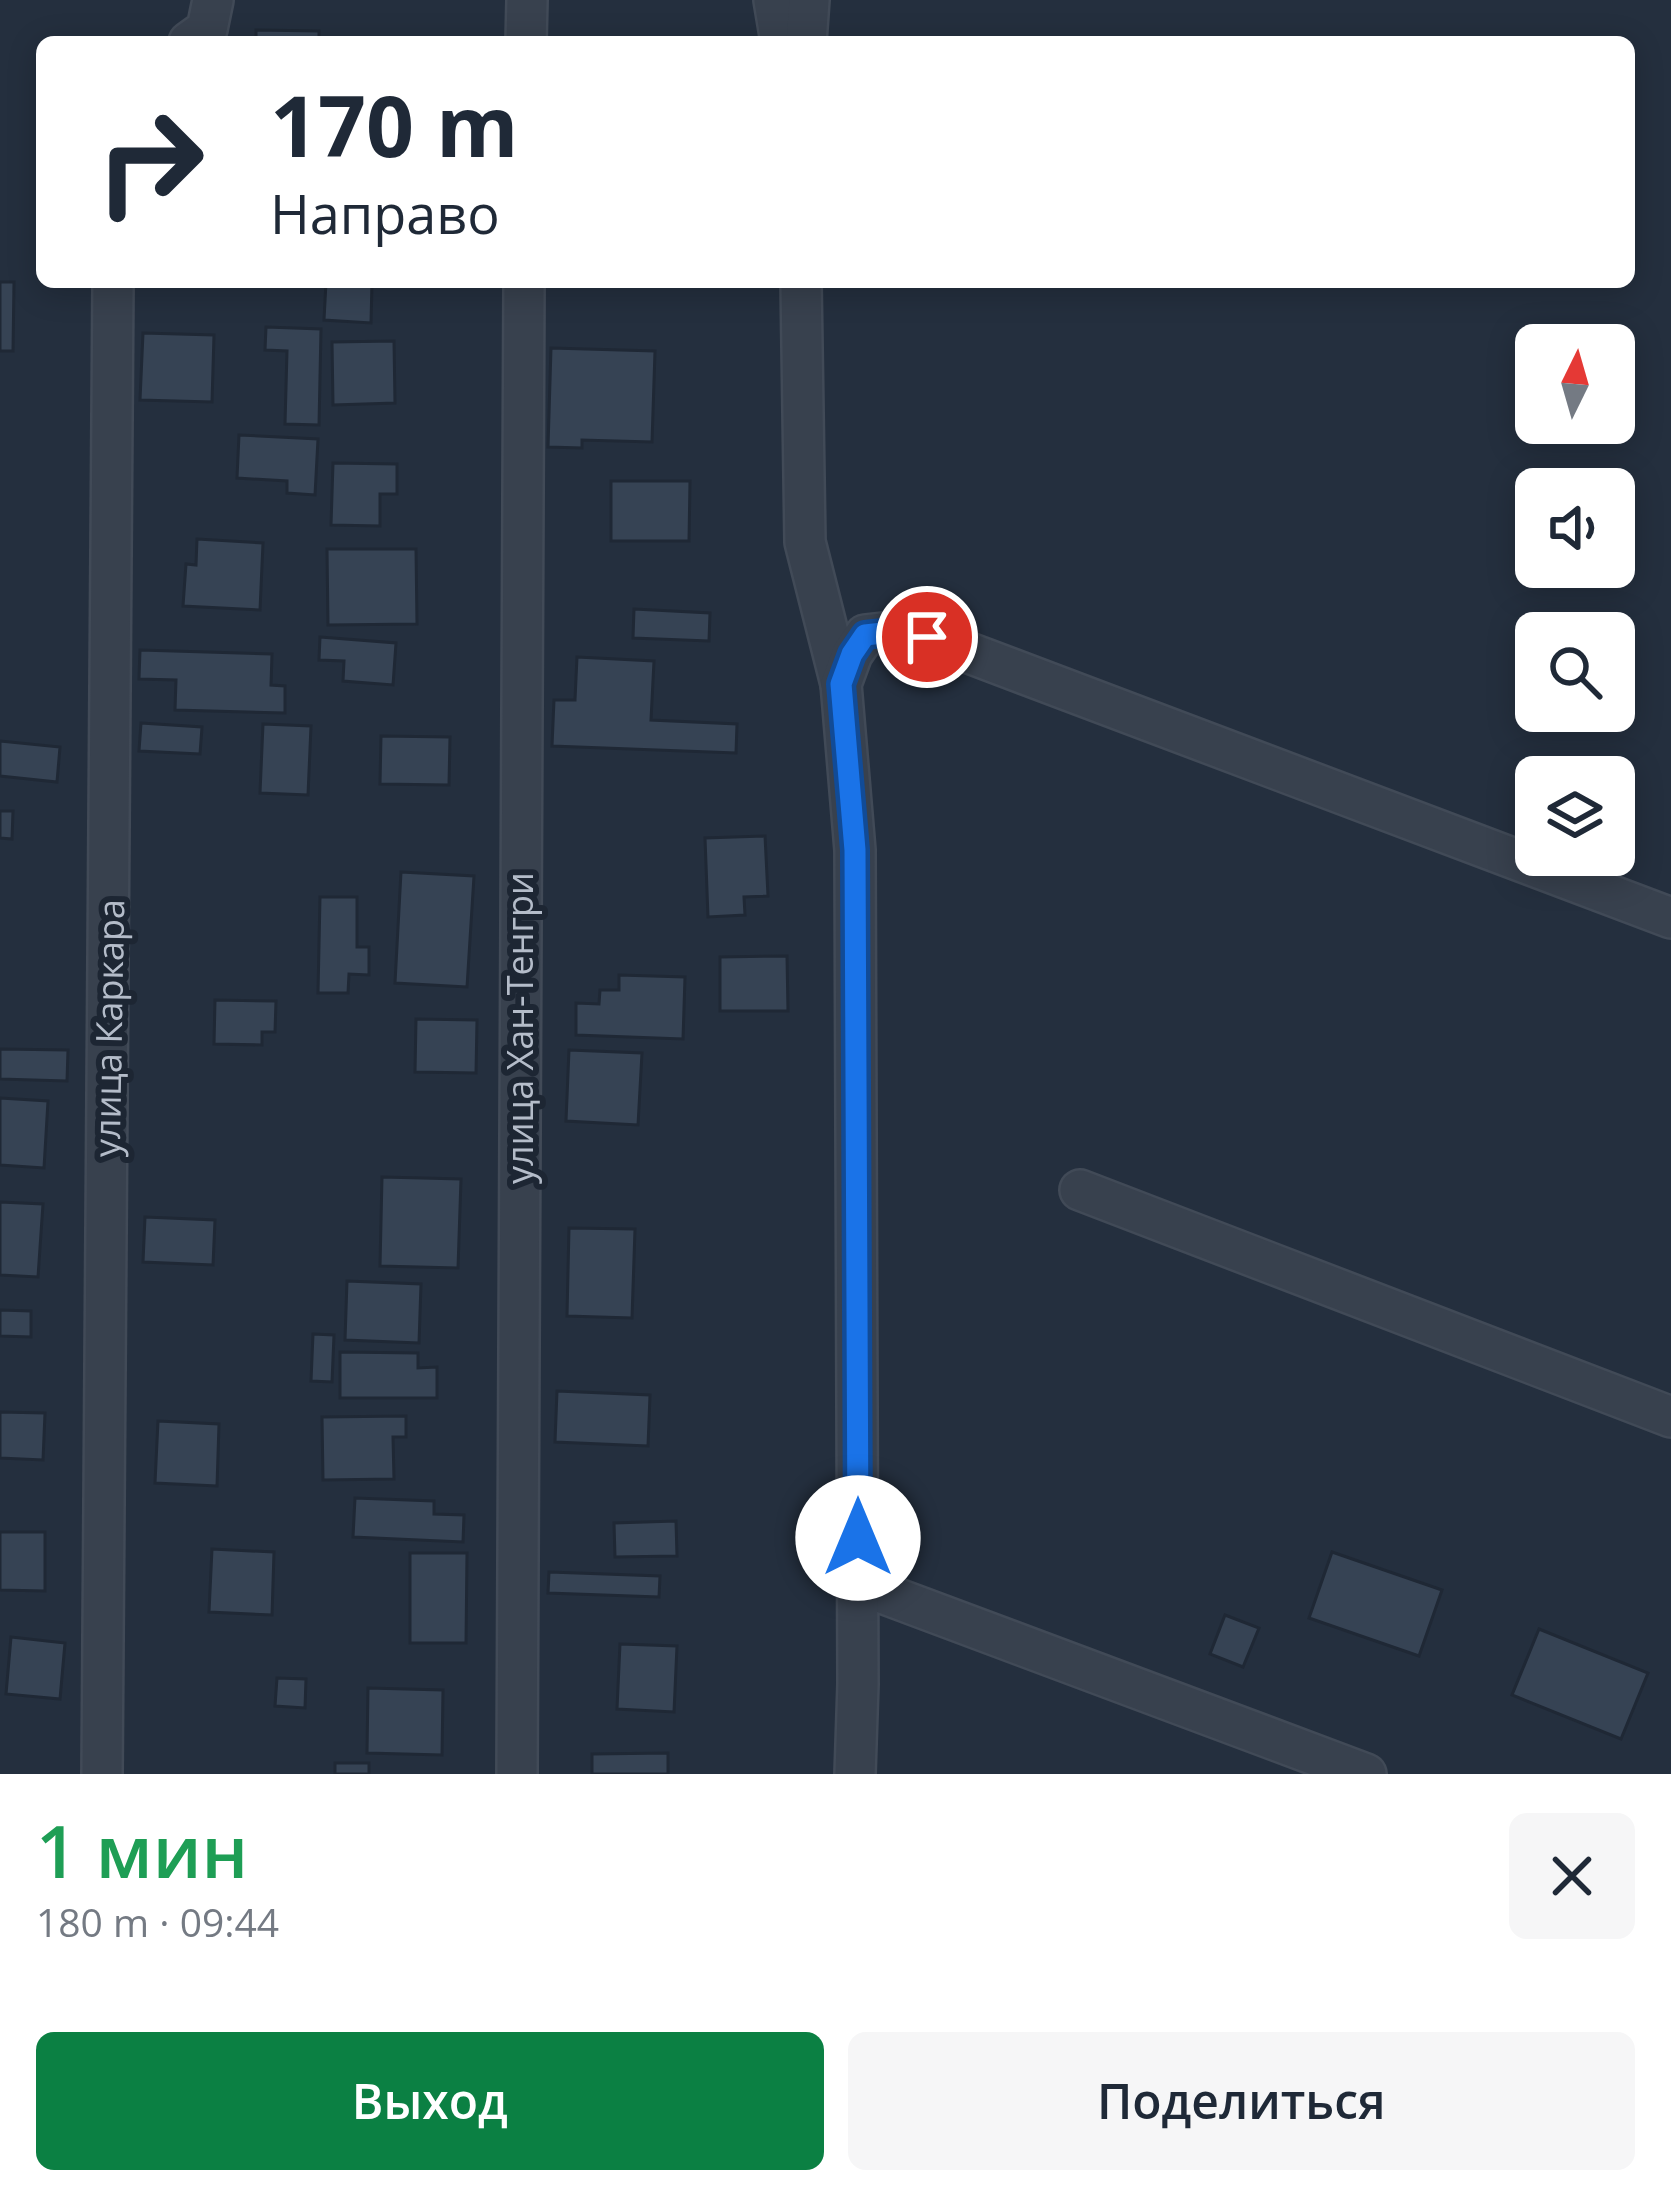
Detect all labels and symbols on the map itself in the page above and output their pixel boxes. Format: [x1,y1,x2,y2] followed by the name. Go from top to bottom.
[1515,324,1635,444] north arrow
[876,586,978,688] pin
[495,872,544,1184] street label: улица Хан-Тенгри
[82,899,135,1157] street label: улица Каркара
[795,1475,921,1601] position arrow

